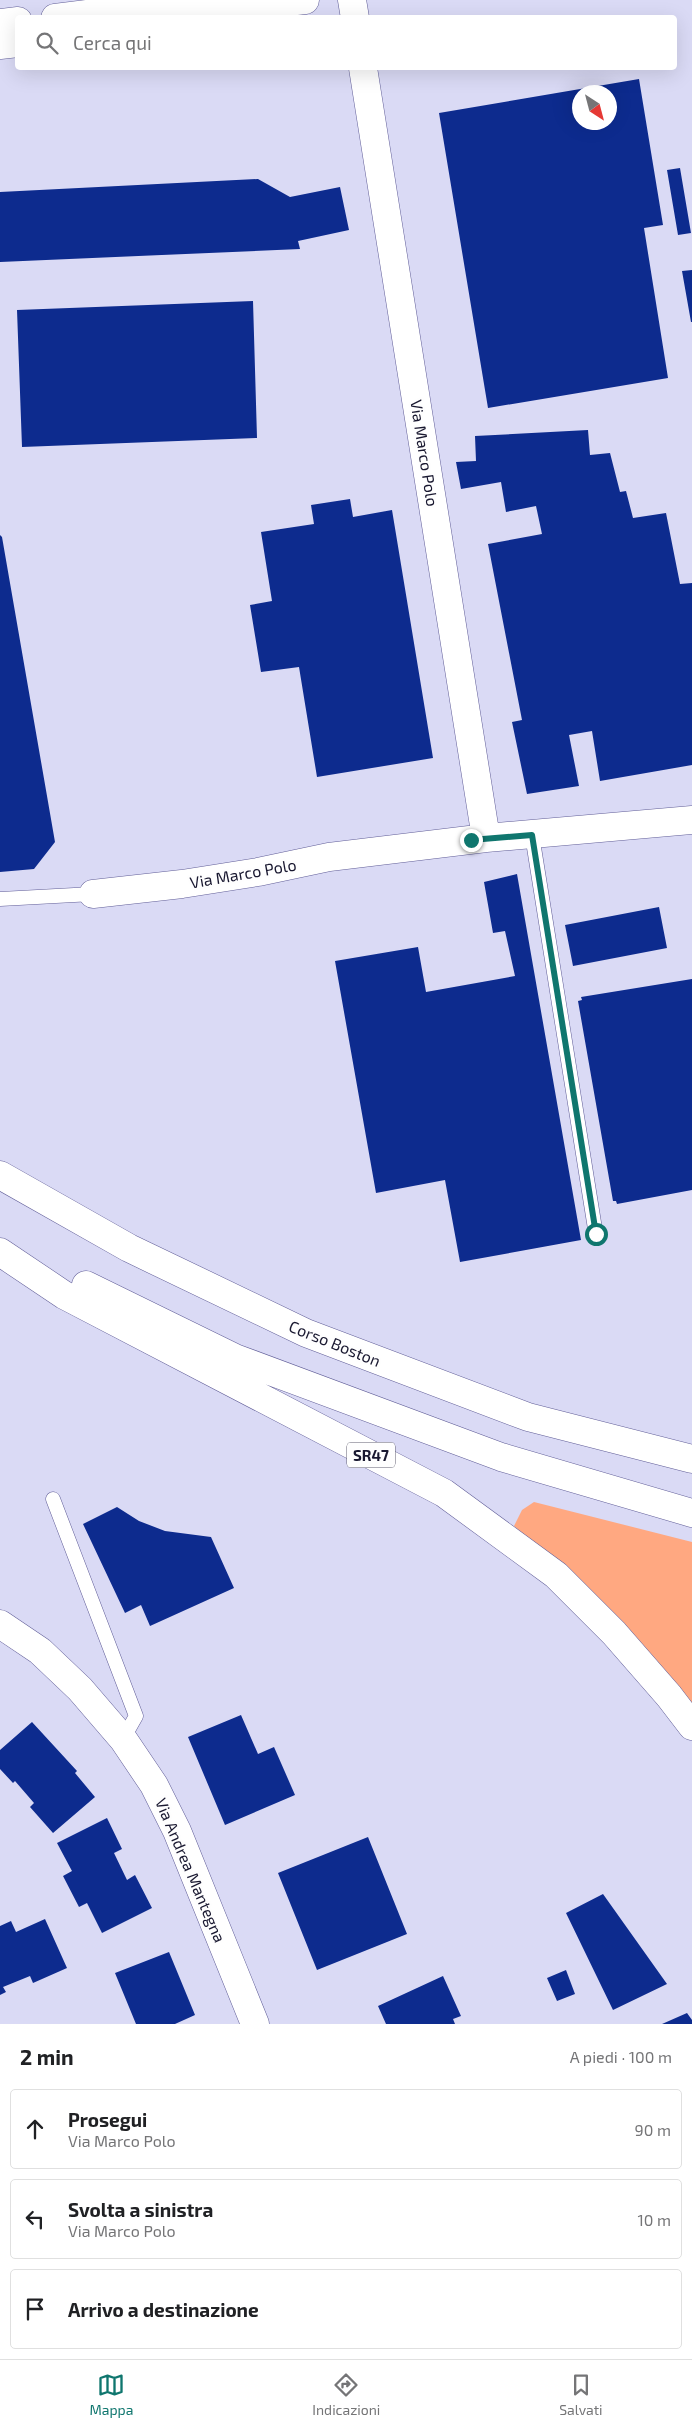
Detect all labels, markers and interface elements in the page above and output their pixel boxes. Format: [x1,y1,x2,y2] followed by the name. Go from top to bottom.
[15,15,677,70] search box
[33,29,61,57] icon: search
[73,31,152,54] text: Cerca qui
[572,85,617,130] north arrow
[407,398,443,508] street label: Via Marco Polo
[460,829,483,852] route end
[188,854,298,892] street label: Via Marco Polo
[585,1223,608,1246] route start
[286,1316,384,1370] street label: Corso Boston
[347,1442,395,1468] road number: SR47
[152,1795,230,1945] street label: Via Andrea Mantegna
[20,2044,74,2069] text: 2 min
[570,2047,672,2066] text: A piedi · 100 m
[68,2108,147,2131] text: Prosegui
[21,2115,49,2143] icon: ahead
[635,2120,671,2139] text: 90 m
[68,2131,176,2150] text: Via Marco Polo
[68,2198,213,2221] text: Svolta a sinistra
[21,2205,49,2233] icon: left
[637,2210,671,2229] text: 10 m
[68,2221,176,2240] text: Via Marco Polo
[21,2295,49,2323] icon: arrive
[68,2298,259,2321] text: Arrivo a destinazione
[89,2371,133,2418] tab: Mappa
[312,2371,380,2418] tab: Indicazioni
[559,2371,603,2418] tab: Salvati

